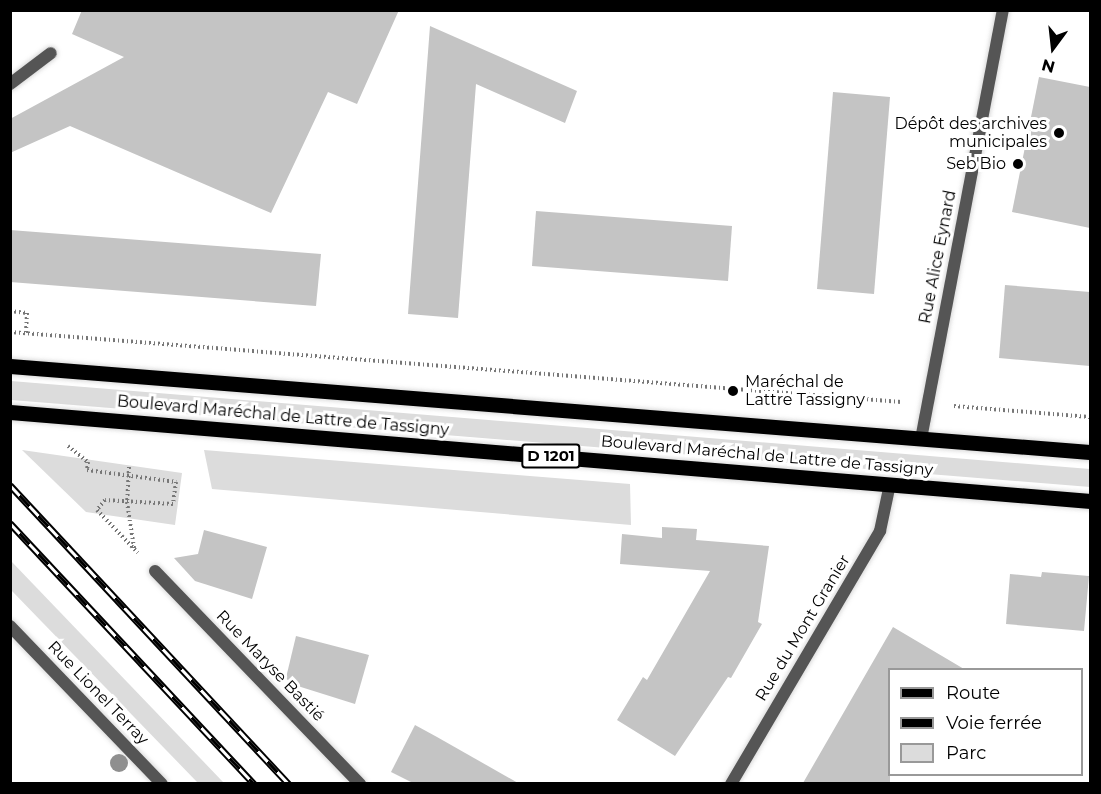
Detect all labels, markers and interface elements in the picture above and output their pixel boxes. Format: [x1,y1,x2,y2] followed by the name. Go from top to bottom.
[1023,18,1083,78] north arrow
[1040,55,1057,77] text: N
[894,114,1047,152] place label: Dépôt des archives municipales
[1052,126,1066,140] marker: Dépôt des archives municipales
[946,154,1006,174] place label: Seb'Bio
[1011,157,1025,171] marker: Seb'Bio
[916,189,960,325] street label: Rue Alice Eynard
[745,372,865,410] place label: Maréchal de Lattre Tassigny
[726,384,740,398] marker: Maréchal de Lattre Tassigny
[116,392,450,440] street label: Boulevard Maréchal de Lattre de Tassigny
[600,432,934,480] street label: Boulevard Maréchal de Lattre de Tassigny
[521,444,581,468] road number: D 1201
[752,551,854,705] street label: Rue du Mont Granier
[212,606,328,726] street label: Rue Maryse Bastié
[44,637,152,749] street label: Rue Lionel Terray
[888,668,1083,776] legend
[946,682,1000,704] text: Route
[946,712,1042,734] text: Voie ferrée
[946,742,986,764] text: Parc

